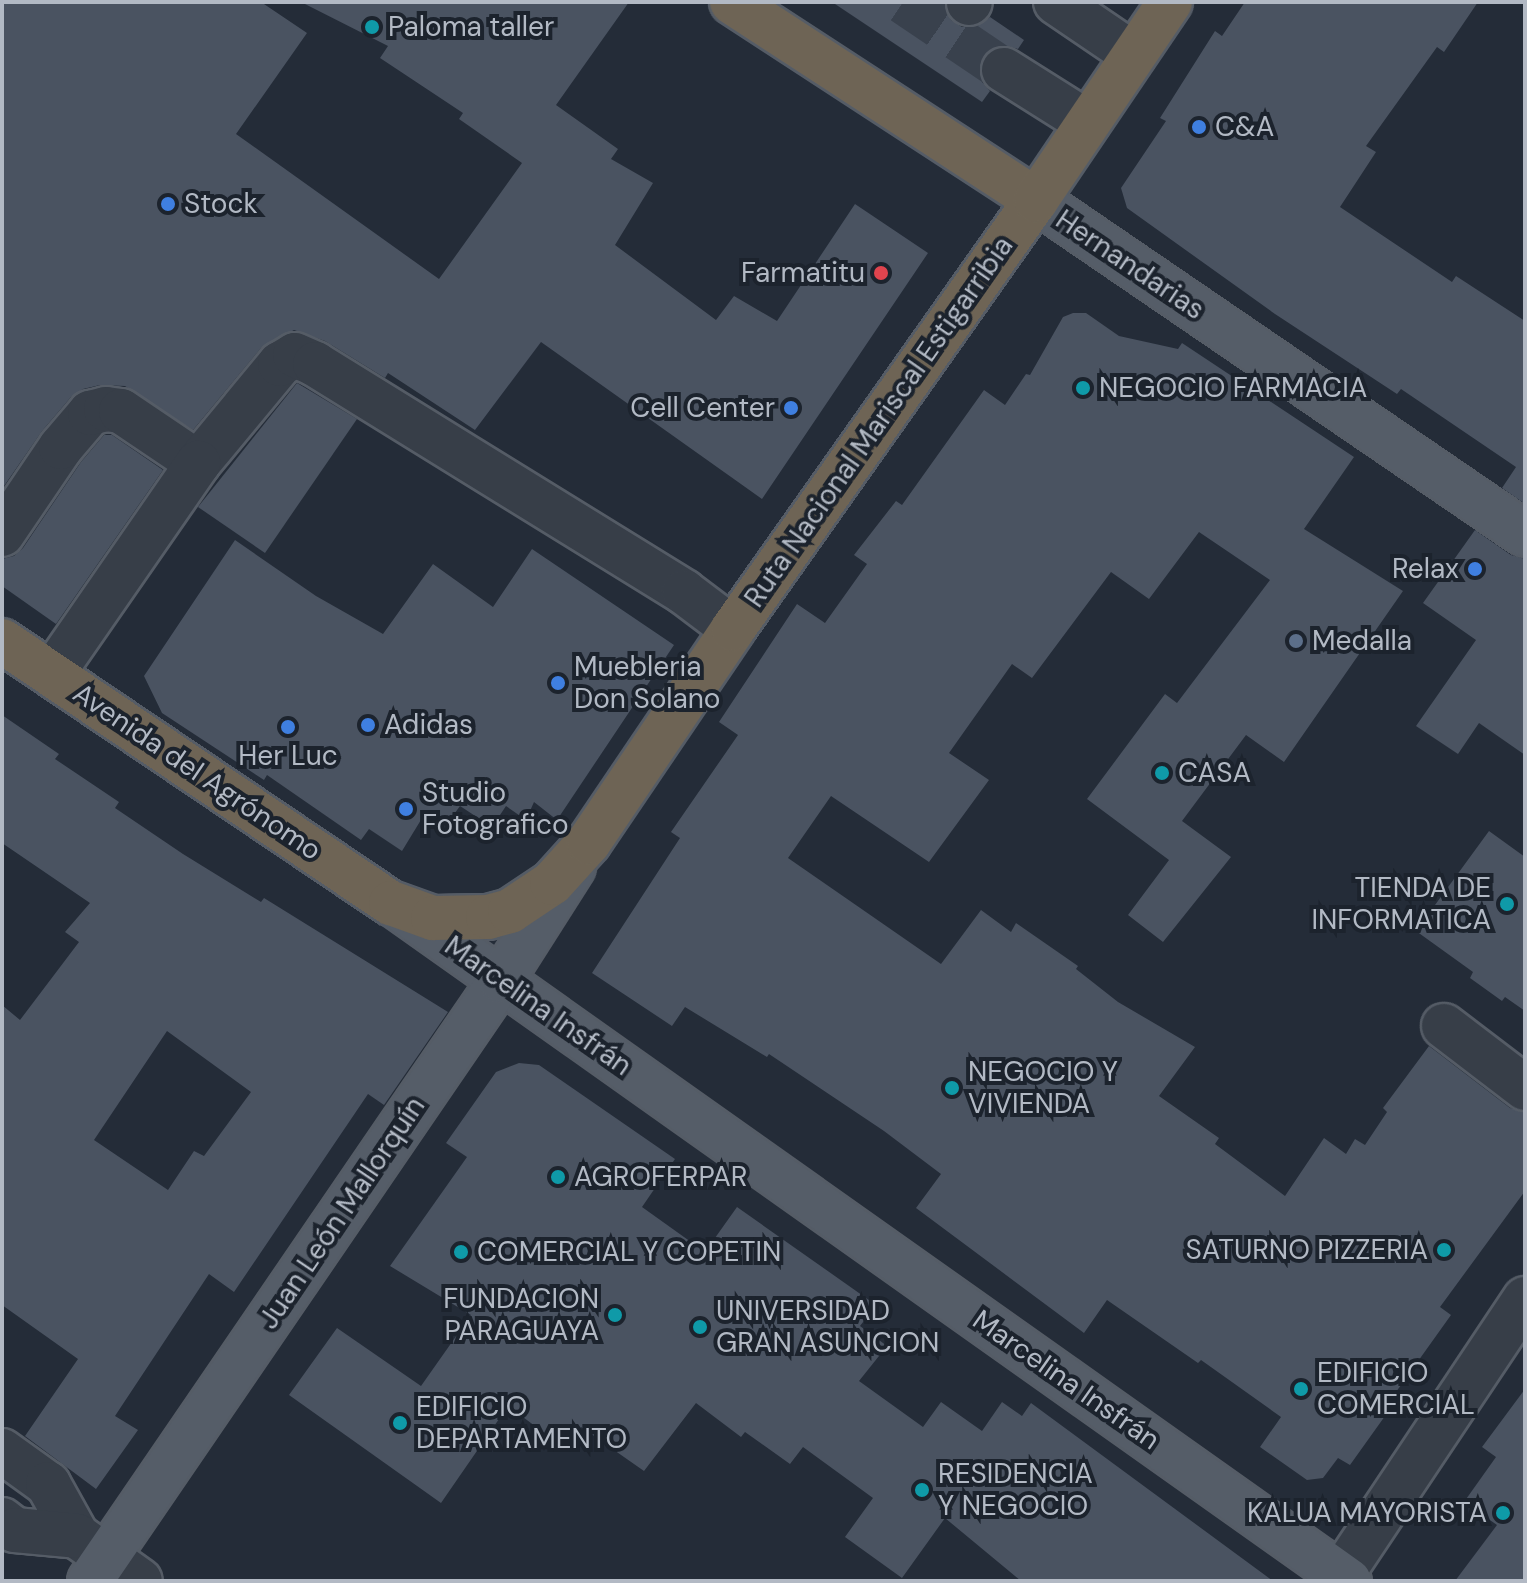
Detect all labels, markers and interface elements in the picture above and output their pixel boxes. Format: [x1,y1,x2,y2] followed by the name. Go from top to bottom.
[388,10,554,44] place label: Paloma taller
[363,18,381,36] marker: Paloma taller
[1215,110,1274,144] place label: C&A
[1190,118,1208,136] marker: C&A
[184,187,258,221] place label: Stock
[159,195,177,213] marker: Stock
[1049,203,1211,327] street label: Hernandarias
[738,230,1020,614] street label: Ruta Nacional Mariscal Estigarribia
[741,256,865,290] place label: Farmatitu
[872,264,890,282] marker: Farmatitu
[1099,371,1367,405] place label: NEGOCIO FARMACIA
[1074,379,1092,397] marker: NEGOCIO FARMACIA
[630,391,775,425] place label: Cell Center
[782,399,800,417] marker: Cell Center
[1392,552,1459,586] place label: Relax
[1466,560,1484,578] marker: Relax
[1312,624,1412,658] place label: Medalla
[1287,632,1305,650] marker: Medalla
[574,650,720,716] place label: Muebleria Don Solano
[549,674,567,692] marker: Muebleria Don Solano
[66,676,328,868] street label: Avenida del Agrónomo
[384,708,473,742] place label: Adidas
[359,716,377,734] marker: Adidas
[279,718,297,736] marker: Her Luc
[238,739,338,773] place label: Her Luc
[1178,756,1251,790] place label: CASA
[1153,764,1171,782] marker: CASA
[422,776,569,842] place label: Studio Fotografico
[397,800,415,818] marker: Studio Fotografico
[1311,871,1491,937] place label: TIENDA DE INFORMATICA
[1498,895,1516,913] marker: TIENDA DE INFORMATICA
[438,929,638,1083] street label: Marcelina Insfrán
[968,1055,1118,1121] place label: NEGOCIO Y VIVIENDA
[943,1079,961,1097] marker: NEGOCIO Y VIVIENDA
[252,1091,432,1335] street label: Juan León Mallorquín
[574,1160,747,1194] place label: AGROFERPAR
[549,1168,567,1186] marker: AGROFERPAR
[1186,1233,1428,1267] place label: SATURNO PIZZERIA
[477,1235,781,1269] place label: COMERCIAL Y COPETIN
[1435,1241,1453,1259] marker: SATURNO PIZZERIA
[452,1243,470,1261] marker: COMERCIAL Y COPETIN
[443,1282,599,1348] place label: FUNDACION PARAGUAYA
[716,1294,939,1360] place label: UNIVERSIDAD GRAN ASUNCION
[966,1303,1166,1457] street label: Marcelina Insfrán
[606,1306,624,1324] marker: FUNDACION PARAGUAYA
[691,1318,709,1336] marker: UNIVERSIDAD GRAN ASUNCION
[1317,1356,1475,1422] place label: EDIFICIO COMERCIAL
[1292,1380,1310,1398] marker: EDIFICIO COMERCIAL
[416,1390,627,1456] place label: EDIFICIO DEPARTAMENTO
[391,1414,409,1432] marker: EDIFICIO DEPARTAMENTO
[938,1457,1093,1523] place label: RESIDENCIA Y NEGOCIO
[913,1481,931,1499] marker: RESIDENCIA Y NEGOCIO
[1247,1496,1487,1530] place label: KALUA MAYORISTA
[1494,1504,1512,1522] marker: KALUA MAYORISTA

